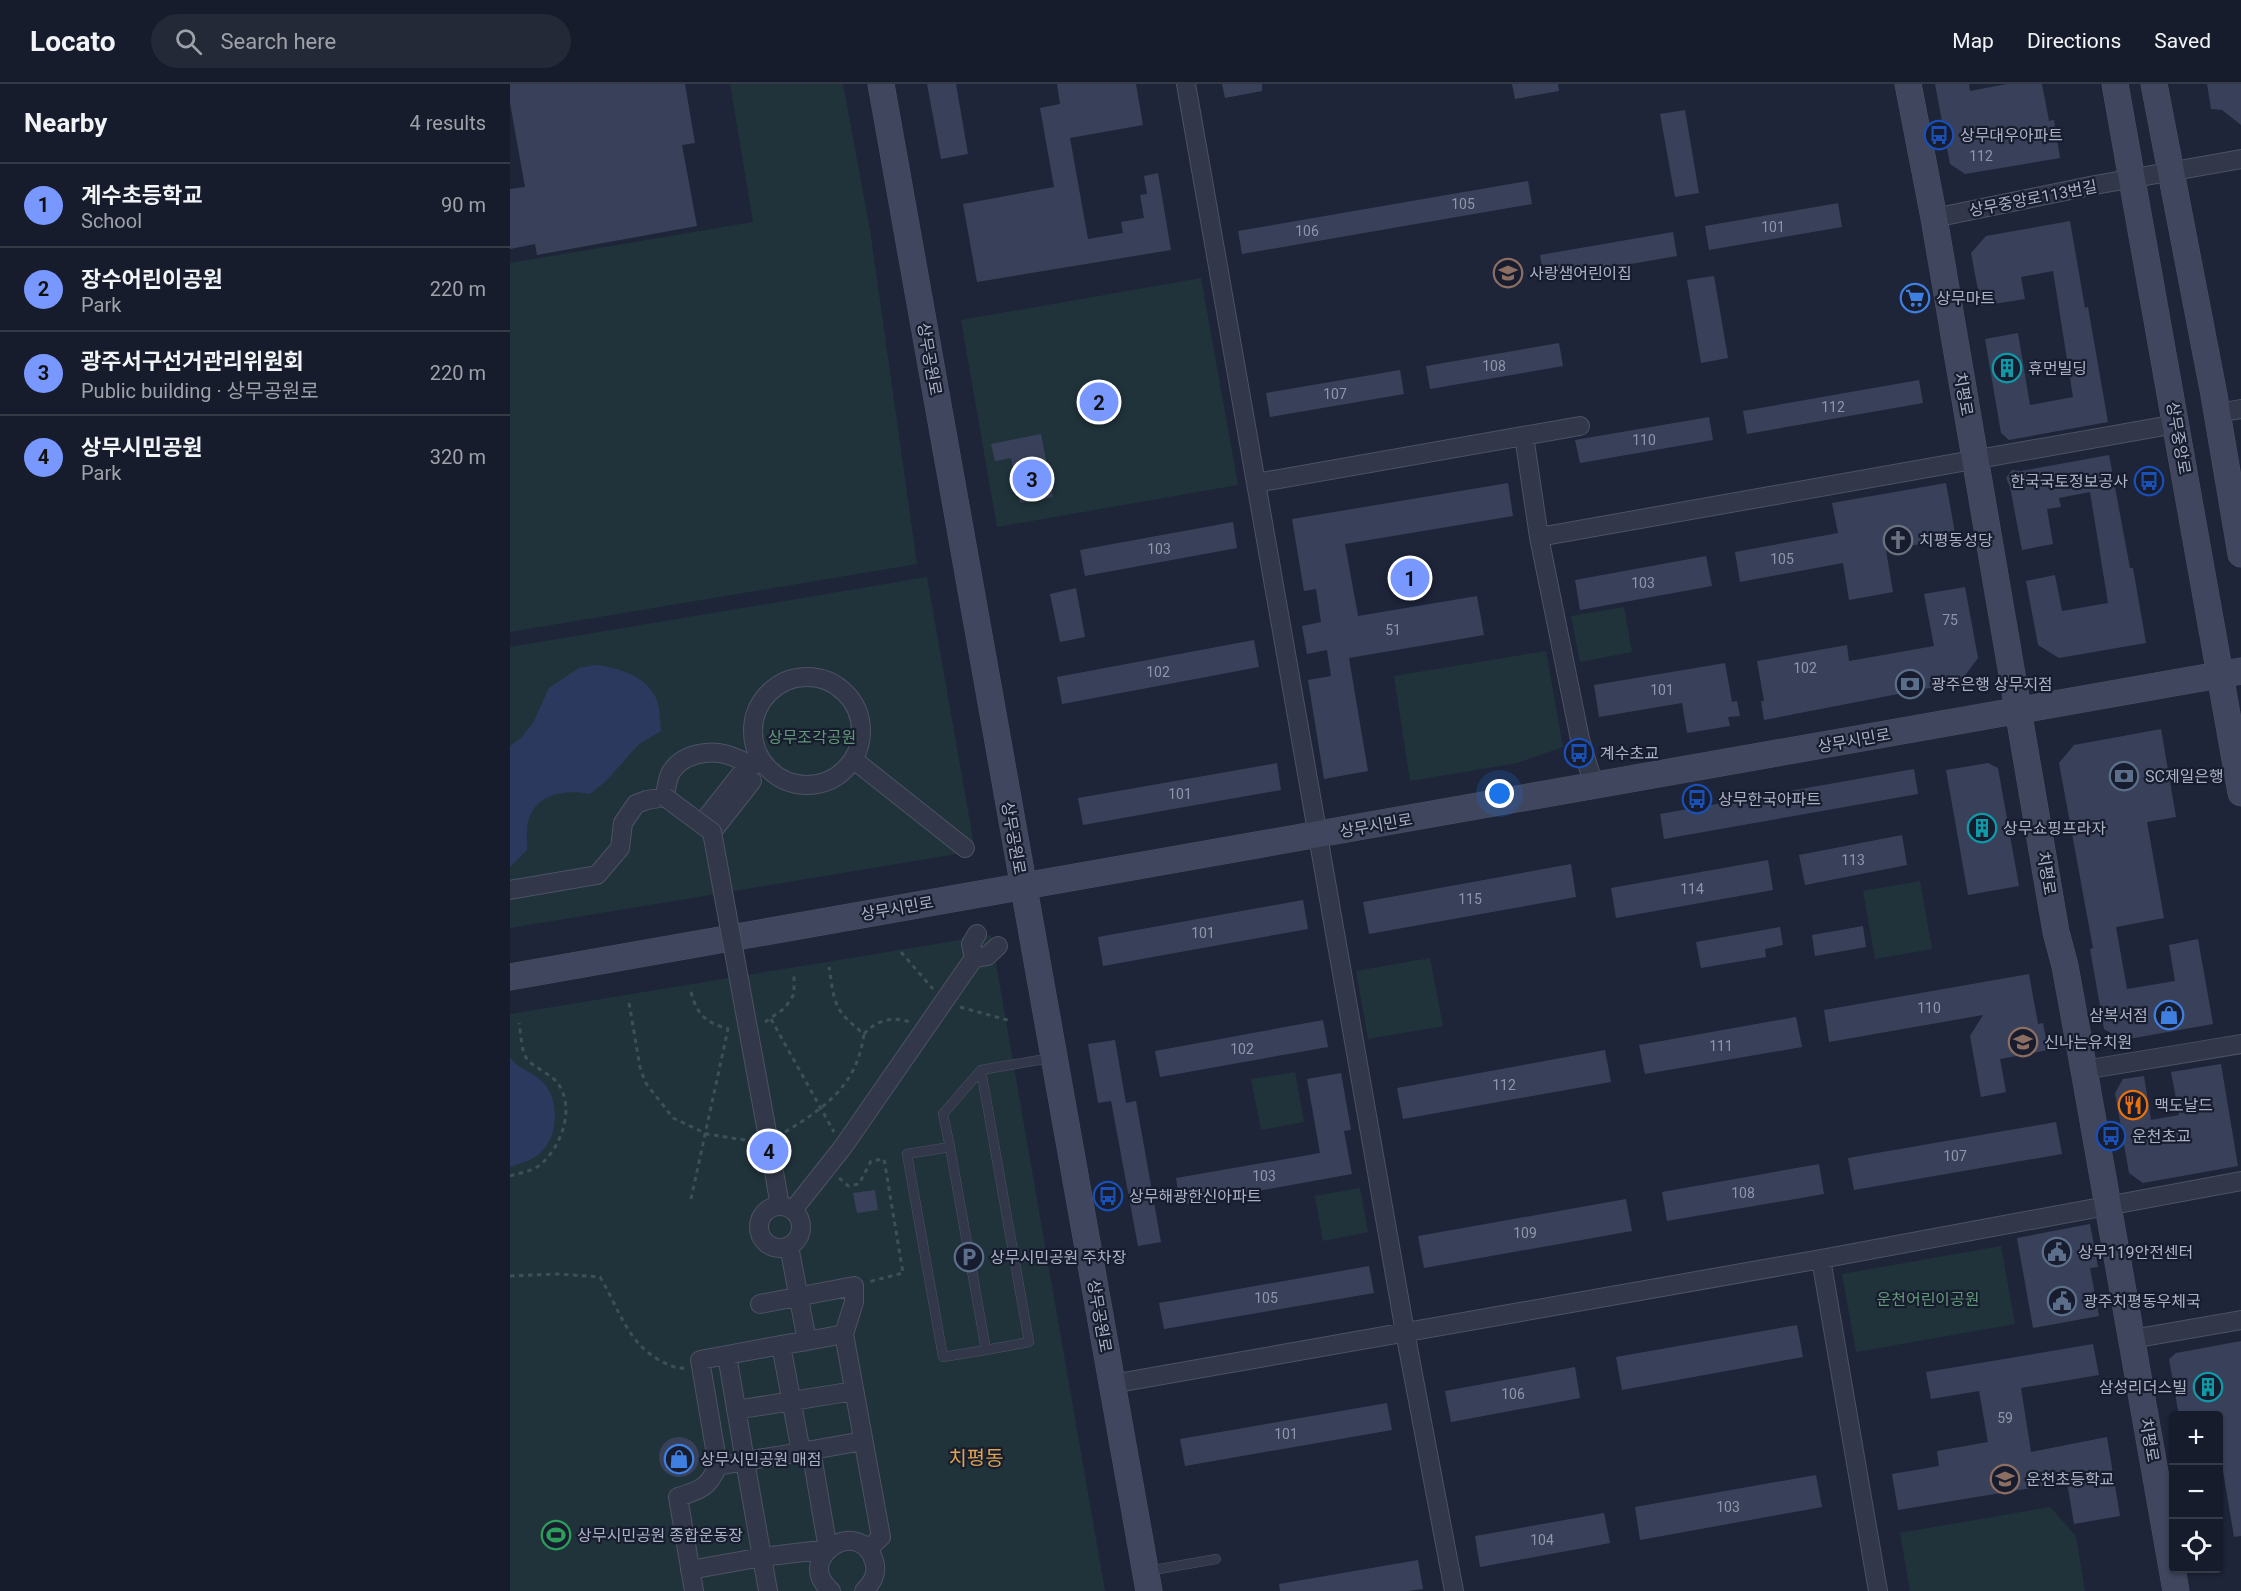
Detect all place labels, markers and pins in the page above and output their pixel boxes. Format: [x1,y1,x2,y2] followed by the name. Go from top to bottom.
[1923,119,1955,151] bus stop icon: 상무대우아파트
[1960,126,2063,145] place label: 상무대우아파트
[1492,257,1524,289] school or university icon: 사랑샘어린이집
[1529,264,1632,283] place label: 사랑샘어린이집
[1899,282,1931,314] supermarket icon: 상무마트
[1936,289,1995,308] place label: 상무마트
[1991,352,2023,384] building icon: 휴먼빌딩
[2028,359,2087,378] place label: 휴먼빌딩
[1080,380,1118,424] pin: 2
[1012,456,1052,502] pin: 3
[2133,465,2165,497] bus stop icon: 한국국토정보공사
[2010,472,2128,491] place label: 한국국토정보공사
[1882,524,1914,556] church icon: 치평동성당
[1919,531,1993,550] place label: 치평동성당
[1390,556,1430,600] pin: 1
[1894,668,1926,700] bank icon: 광주은행 상무지점
[1931,675,2053,694] place label: 광주은행 상무지점
[1563,737,1595,769] bus stop icon: 계수초교
[1600,744,1659,763] place label: 계수초교
[2108,760,2140,792] bank icon: SC제일은행
[2145,767,2224,786] place label: SC제일은행
[1681,783,1713,815] bus stop icon: 상무한국아파트
[1718,790,1821,809] place label: 상무한국아파트
[1966,812,1998,844] building icon: 상무쇼핑프라자
[2003,819,2106,838] place label: 상무쇼핑프라자
[2153,999,2185,1031] shop icon: 삼복서점
[2089,1006,2148,1025] place label: 삼복서점
[2007,1026,2039,1058] school or university icon: 신나는유치원
[2044,1033,2132,1052] place label: 신나는유치원
[2117,1089,2149,1121] restaurant icon: 맥도날드
[2154,1096,2213,1115] place label: 맥도날드
[2095,1120,2127,1152] bus stop icon: 운천초교
[2132,1127,2191,1146] place label: 운천초교
[750,1128,788,1174] pin: 4
[1092,1180,1124,1212] bus stop icon: 상무해광한신아파트
[1129,1187,1261,1206] place label: 상무해광한신아파트
[2041,1236,2073,1268] public building icon: 상무119안전센터
[953,1241,985,1273] parking icon: 상무시민공원 주차장
[2078,1243,2193,1262] place label: 상무119안전센터
[990,1248,1127,1267] place label: 상무시민공원 주차장
[2046,1285,2078,1317] public building icon: 광주치평동우체국
[2083,1292,2201,1311] place label: 광주치평동우체국
[2192,1371,2224,1403] building icon: 삼성리더스빌
[2099,1378,2187,1397] place label: 삼성리더스빌
[663,1443,695,1475] shop icon: 상무시민공원 매점
[700,1450,822,1469] place label: 상무시민공원 매점
[1989,1463,2021,1495] school or university icon: 운천초등학교
[2026,1470,2114,1489] place label: 운천초등학교
[540,1519,572,1551] sports icon: 상무시민공원 종합운동장
[577,1526,743,1545] place label: 상무시민공원 종합운동장

